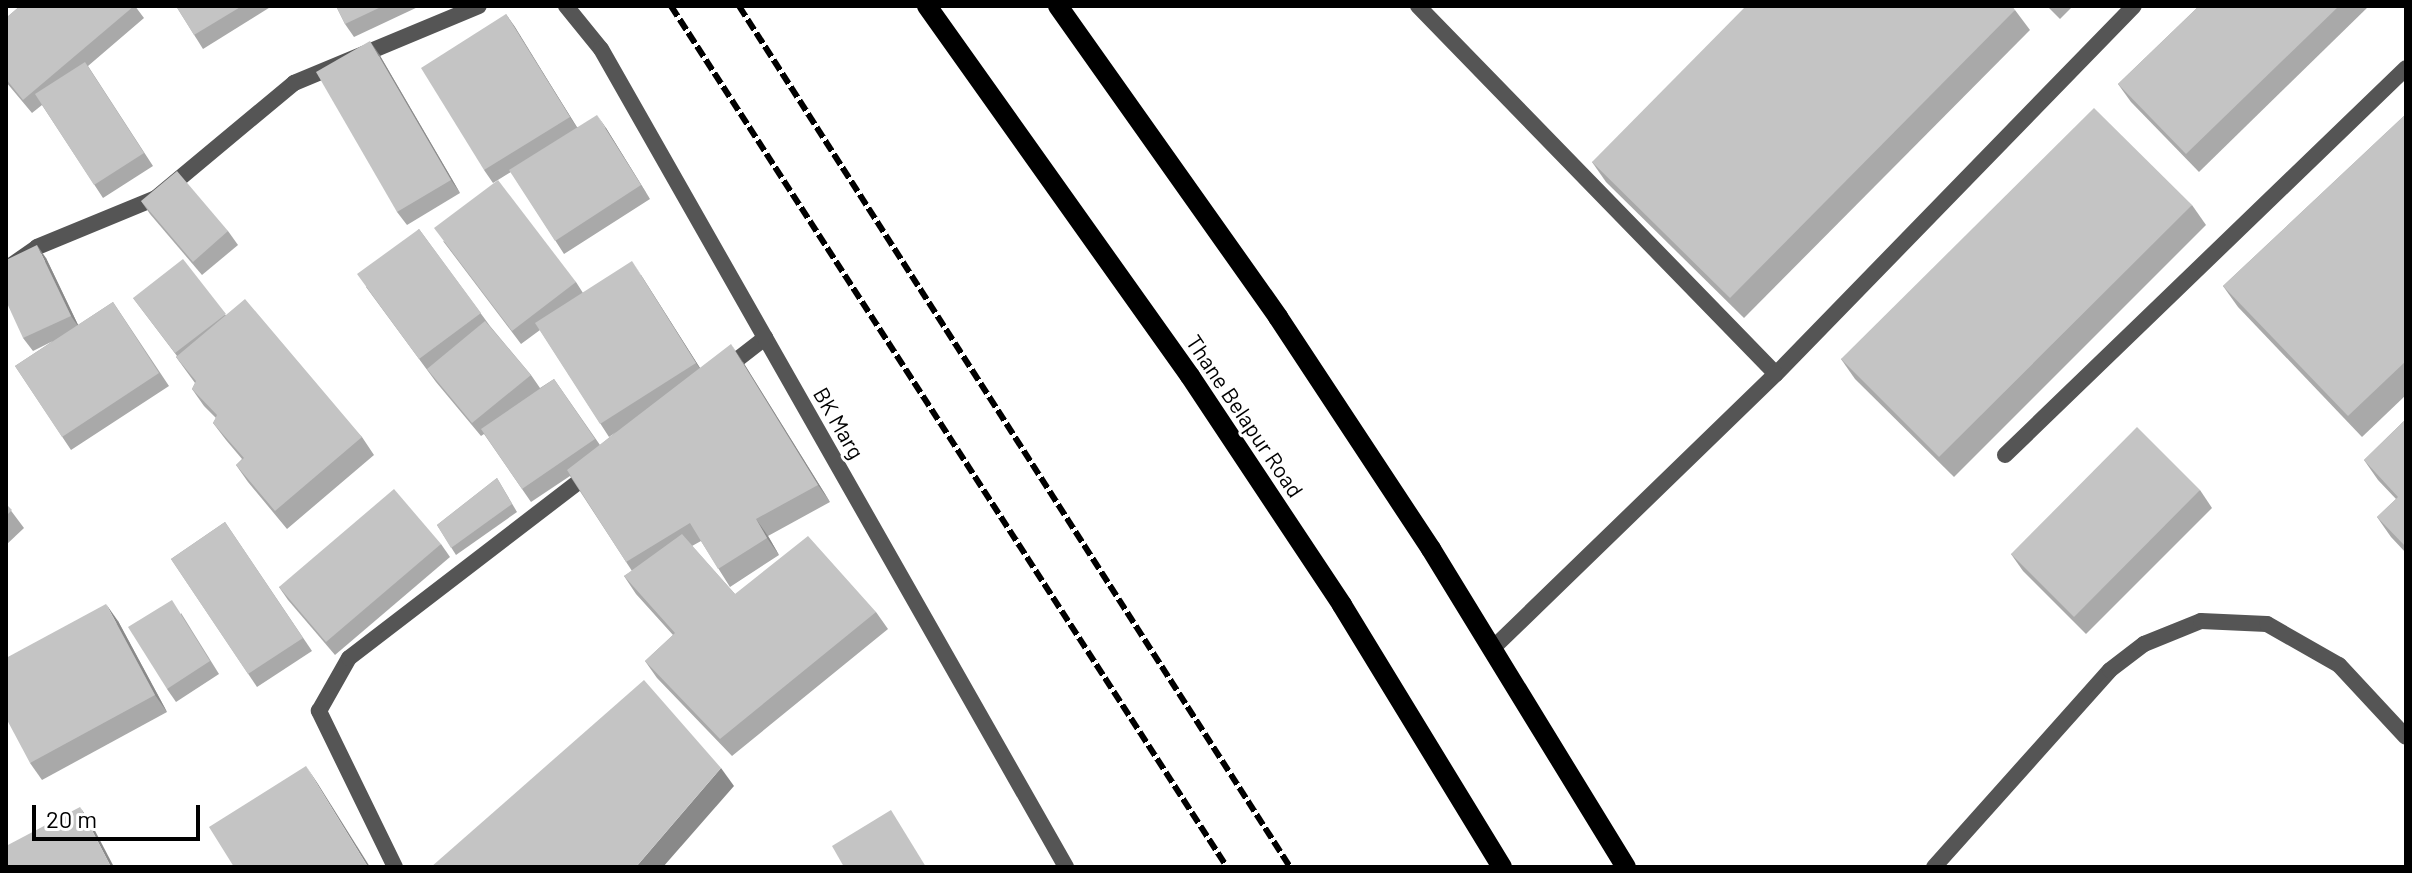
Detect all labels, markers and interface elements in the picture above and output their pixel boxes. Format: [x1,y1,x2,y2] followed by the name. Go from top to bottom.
[1181,330,1309,502] street label: Thane Belapur Road
[808,383,870,463] street label: BK Marg
[36,789,204,839] scale bar
[46,804,97,833] text: 20 m

